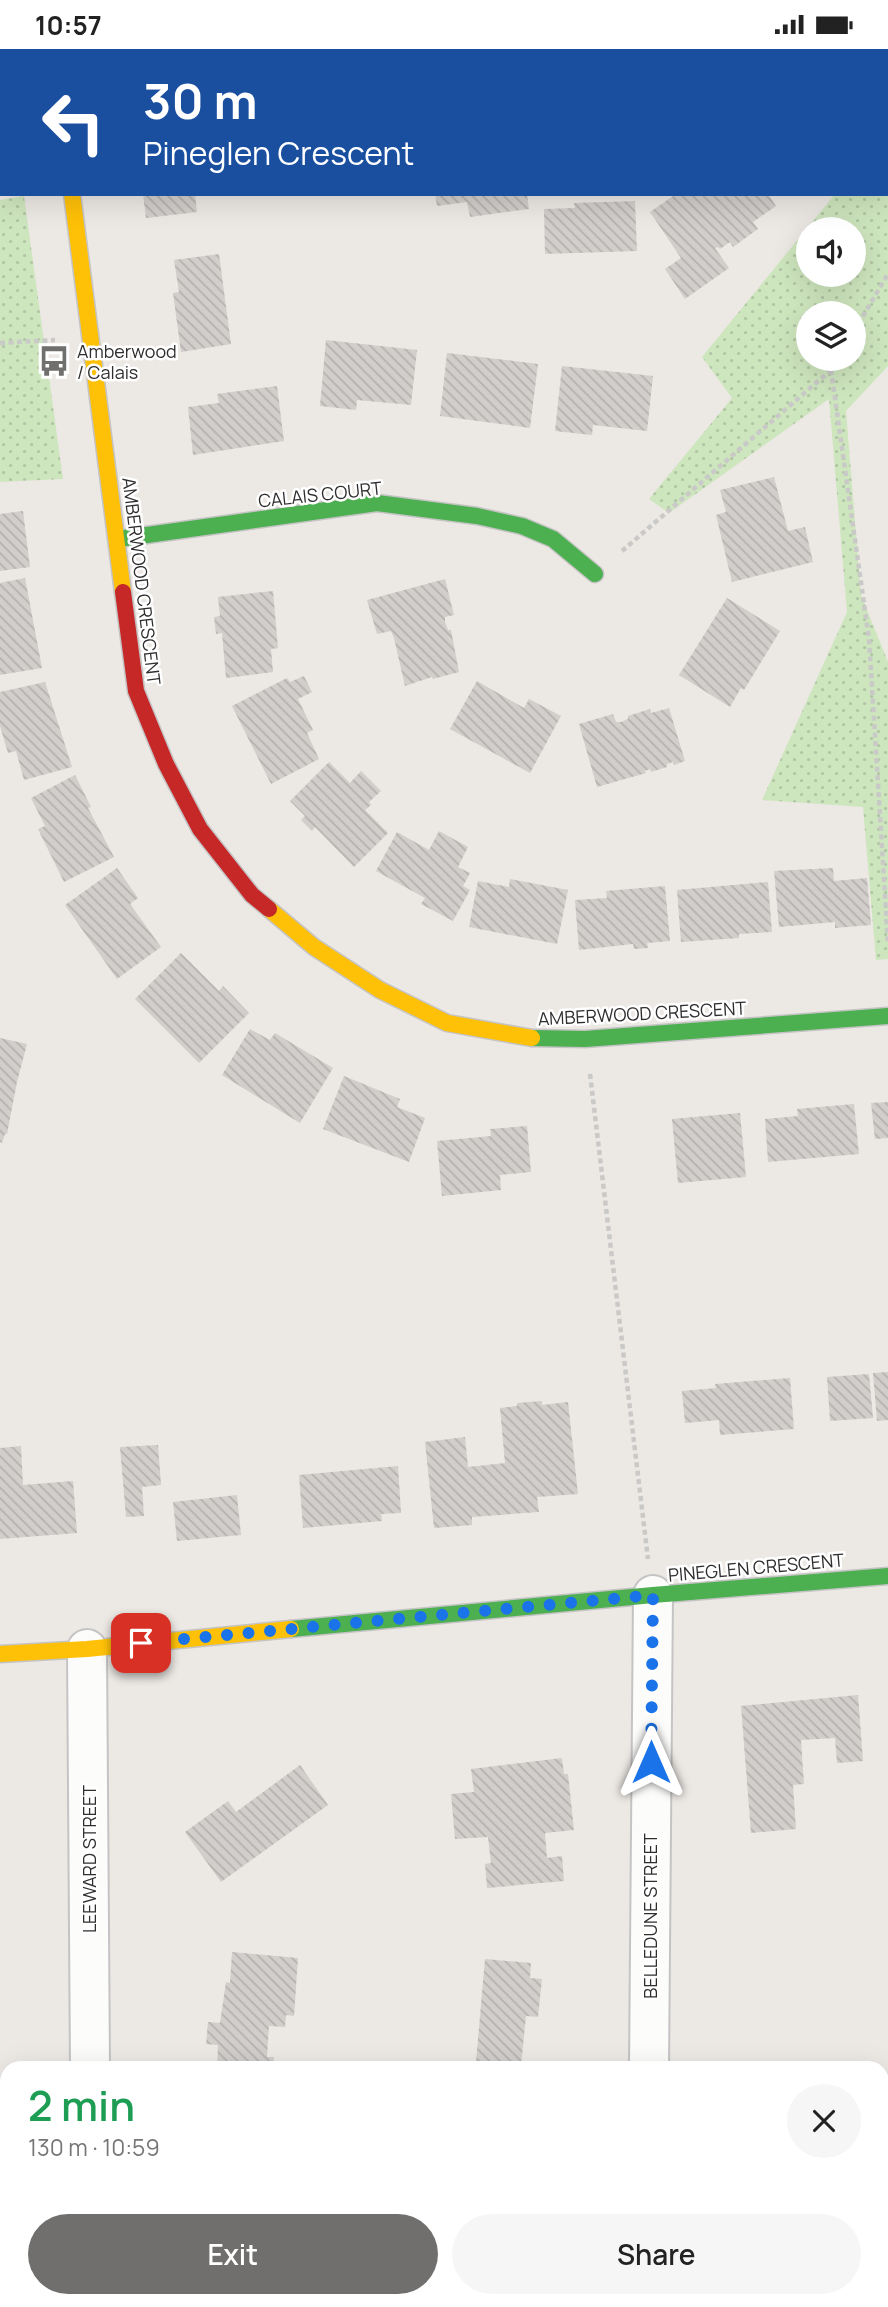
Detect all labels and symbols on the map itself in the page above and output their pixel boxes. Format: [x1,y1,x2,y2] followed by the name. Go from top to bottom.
[77,339,177,384] place label: Amberwood / Calais
[37,344,71,378] bus stop icon: Amberwood / Calais
[117,476,167,686] street label: AMBERWOOD CRESCENT
[257,476,383,512] street label: CALAIS COURT
[537,996,747,1030] street label: AMBERWOOD CRESCENT
[667,1547,845,1587] street label: PINEGLEN CRESCENT
[111,1613,171,1673] pin
[614,1725,688,1799] position arrow
[77,1785,101,1933] street label: LEEWARD STREET
[638,1833,662,1999] street label: BELLEDUNE STREET

